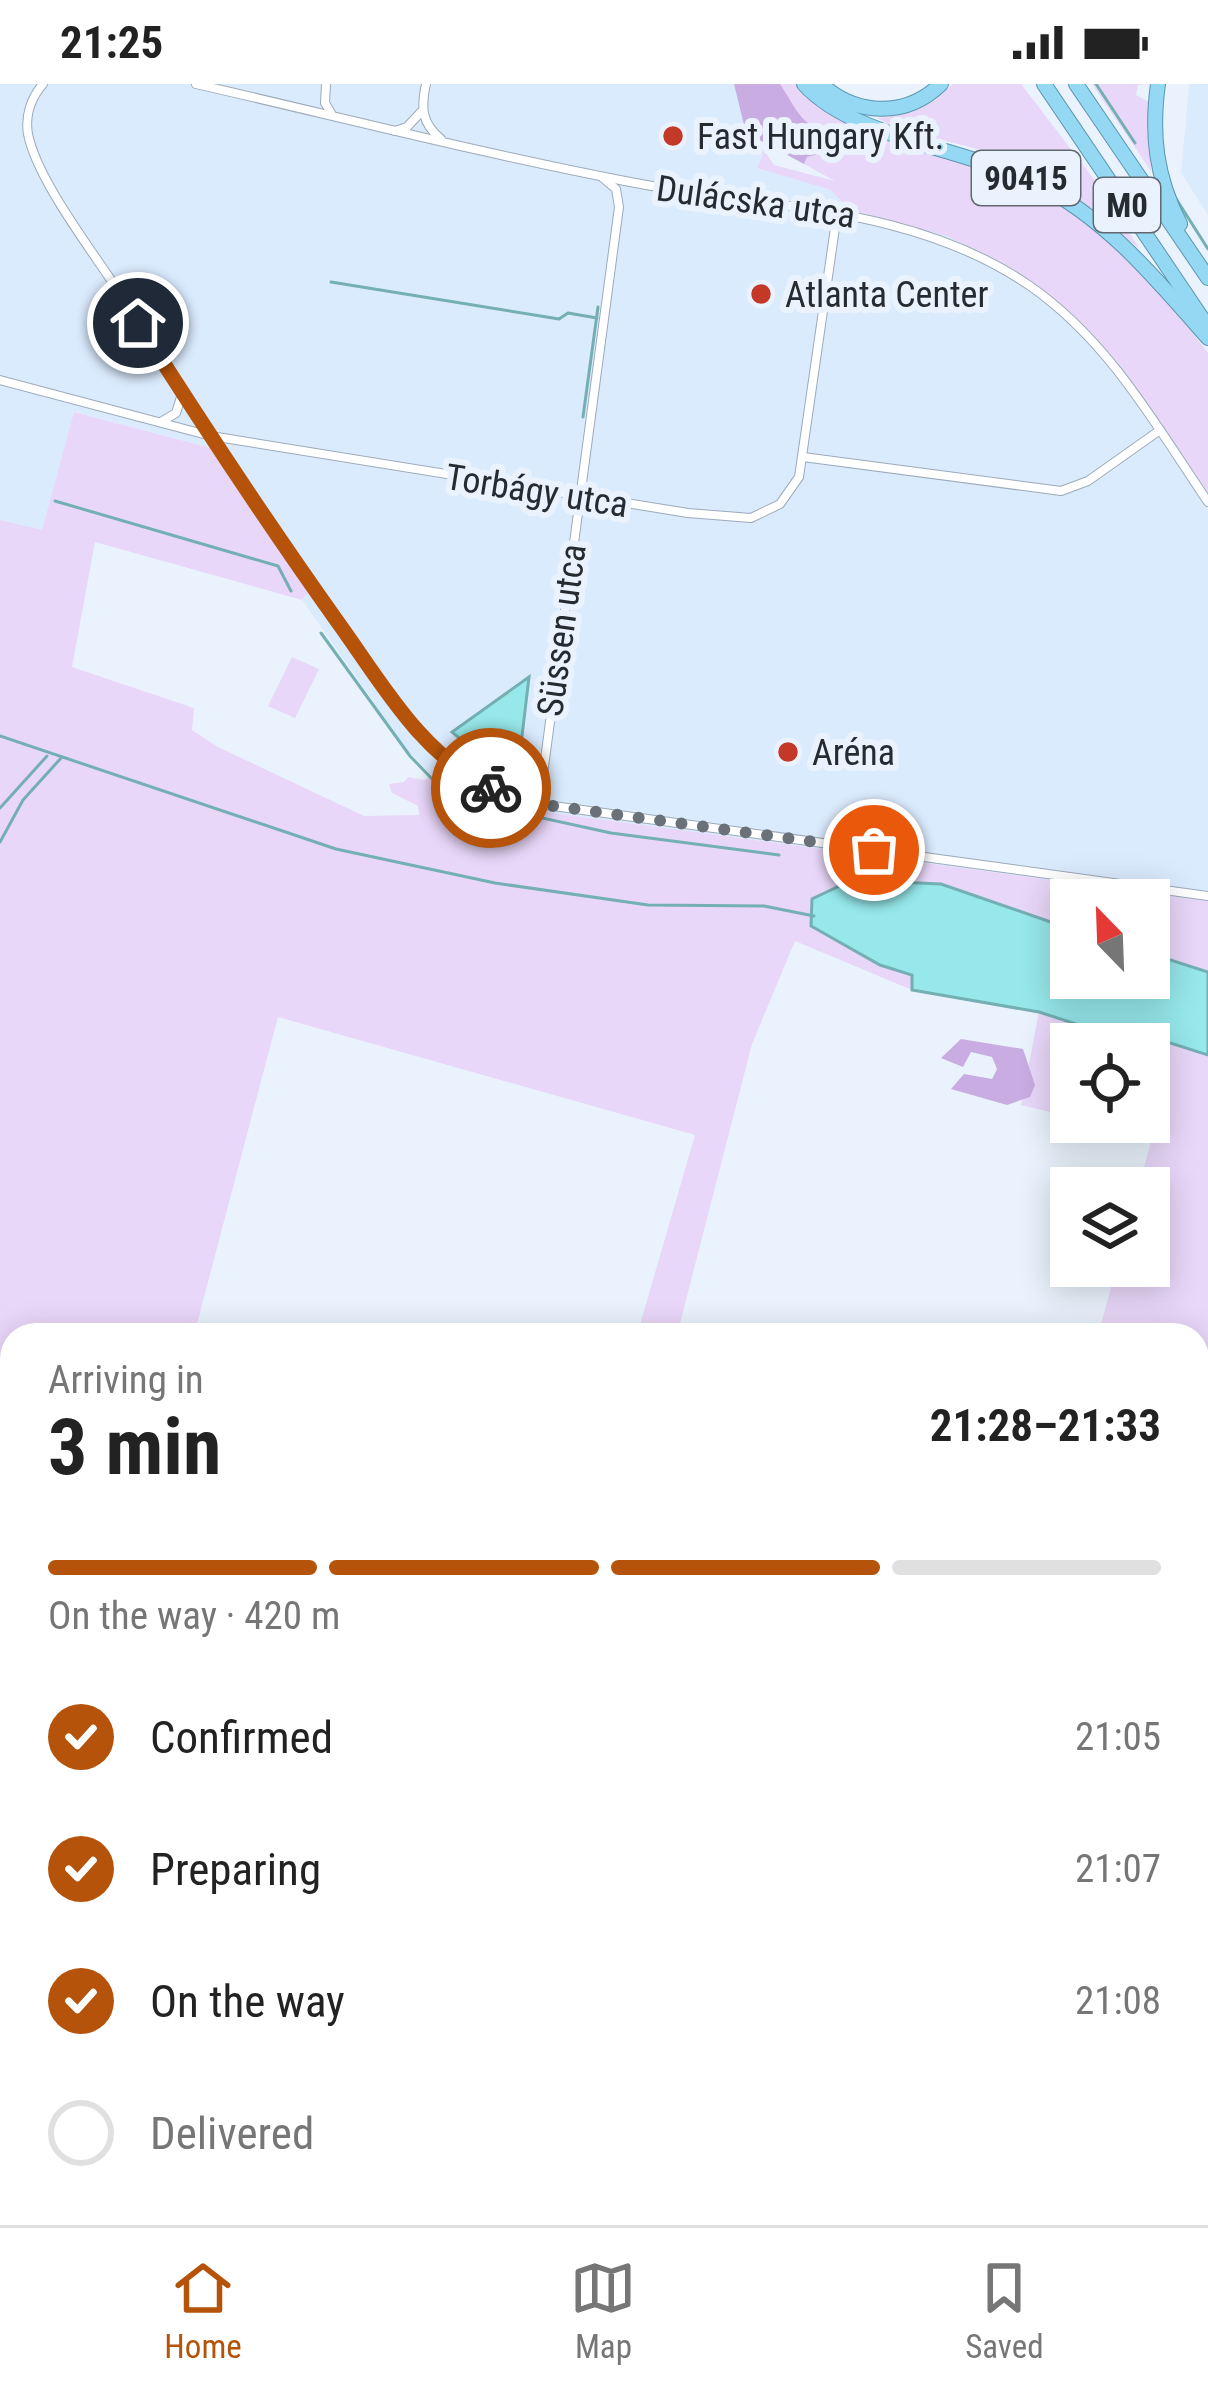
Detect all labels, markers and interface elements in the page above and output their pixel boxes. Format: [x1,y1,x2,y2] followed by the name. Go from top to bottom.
[60,16,163,69] text: 21:25
[697,116,944,158] place label: Fast Hungary Kft.
[660,123,686,149] marker: Fast Hungary Kft.
[972,151,1080,205] road number: 90415
[654,167,858,237] street label: Dulácska utca
[1094,178,1160,232] road number: M0
[87,272,189,374] pin
[785,274,988,316] place label: Atlanta Center
[748,281,774,307] marker: Atlanta Center
[105,290,171,356] icon: home
[443,456,631,526] street label: Torbágy utca
[529,541,595,719] street label: Süssen utca
[431,728,551,848] courier
[812,732,895,774] place label: Aréna
[775,739,801,765] marker: Aréna
[458,755,524,821] icon: bike
[823,799,925,901] pin
[841,817,907,883] icon: bag
[1050,879,1170,999] north arrow
[1050,879,1170,1287] map controls
[1050,1023,1170,1143] button: locate
[1050,1167,1170,1287] button: layers
[48,1357,204,1403] text: Arriving in
[930,1399,1161,1452] text: 21:28–21:33
[48,1402,221,1493] text: 3 min
[48,1593,340,1639] text: On the way · 420 m
[48,1704,114,1770] icon: check
[150,1711,333,1764] text: Confirmed
[1075,1714,1161,1760] text: 21:05
[48,1836,114,1902] icon: check
[150,1843,321,1896] text: Preparing
[1075,1846,1161,1892] text: 21:07
[48,1968,114,2034] icon: check
[150,1975,345,2028] text: On the way
[1075,1978,1161,2024] text: 21:08
[150,2107,314,2160] text: Delivered
[164,2255,242,2366] tab: Home
[570,2255,636,2366] tab: Map
[965,2255,1044,2366] tab: Saved

